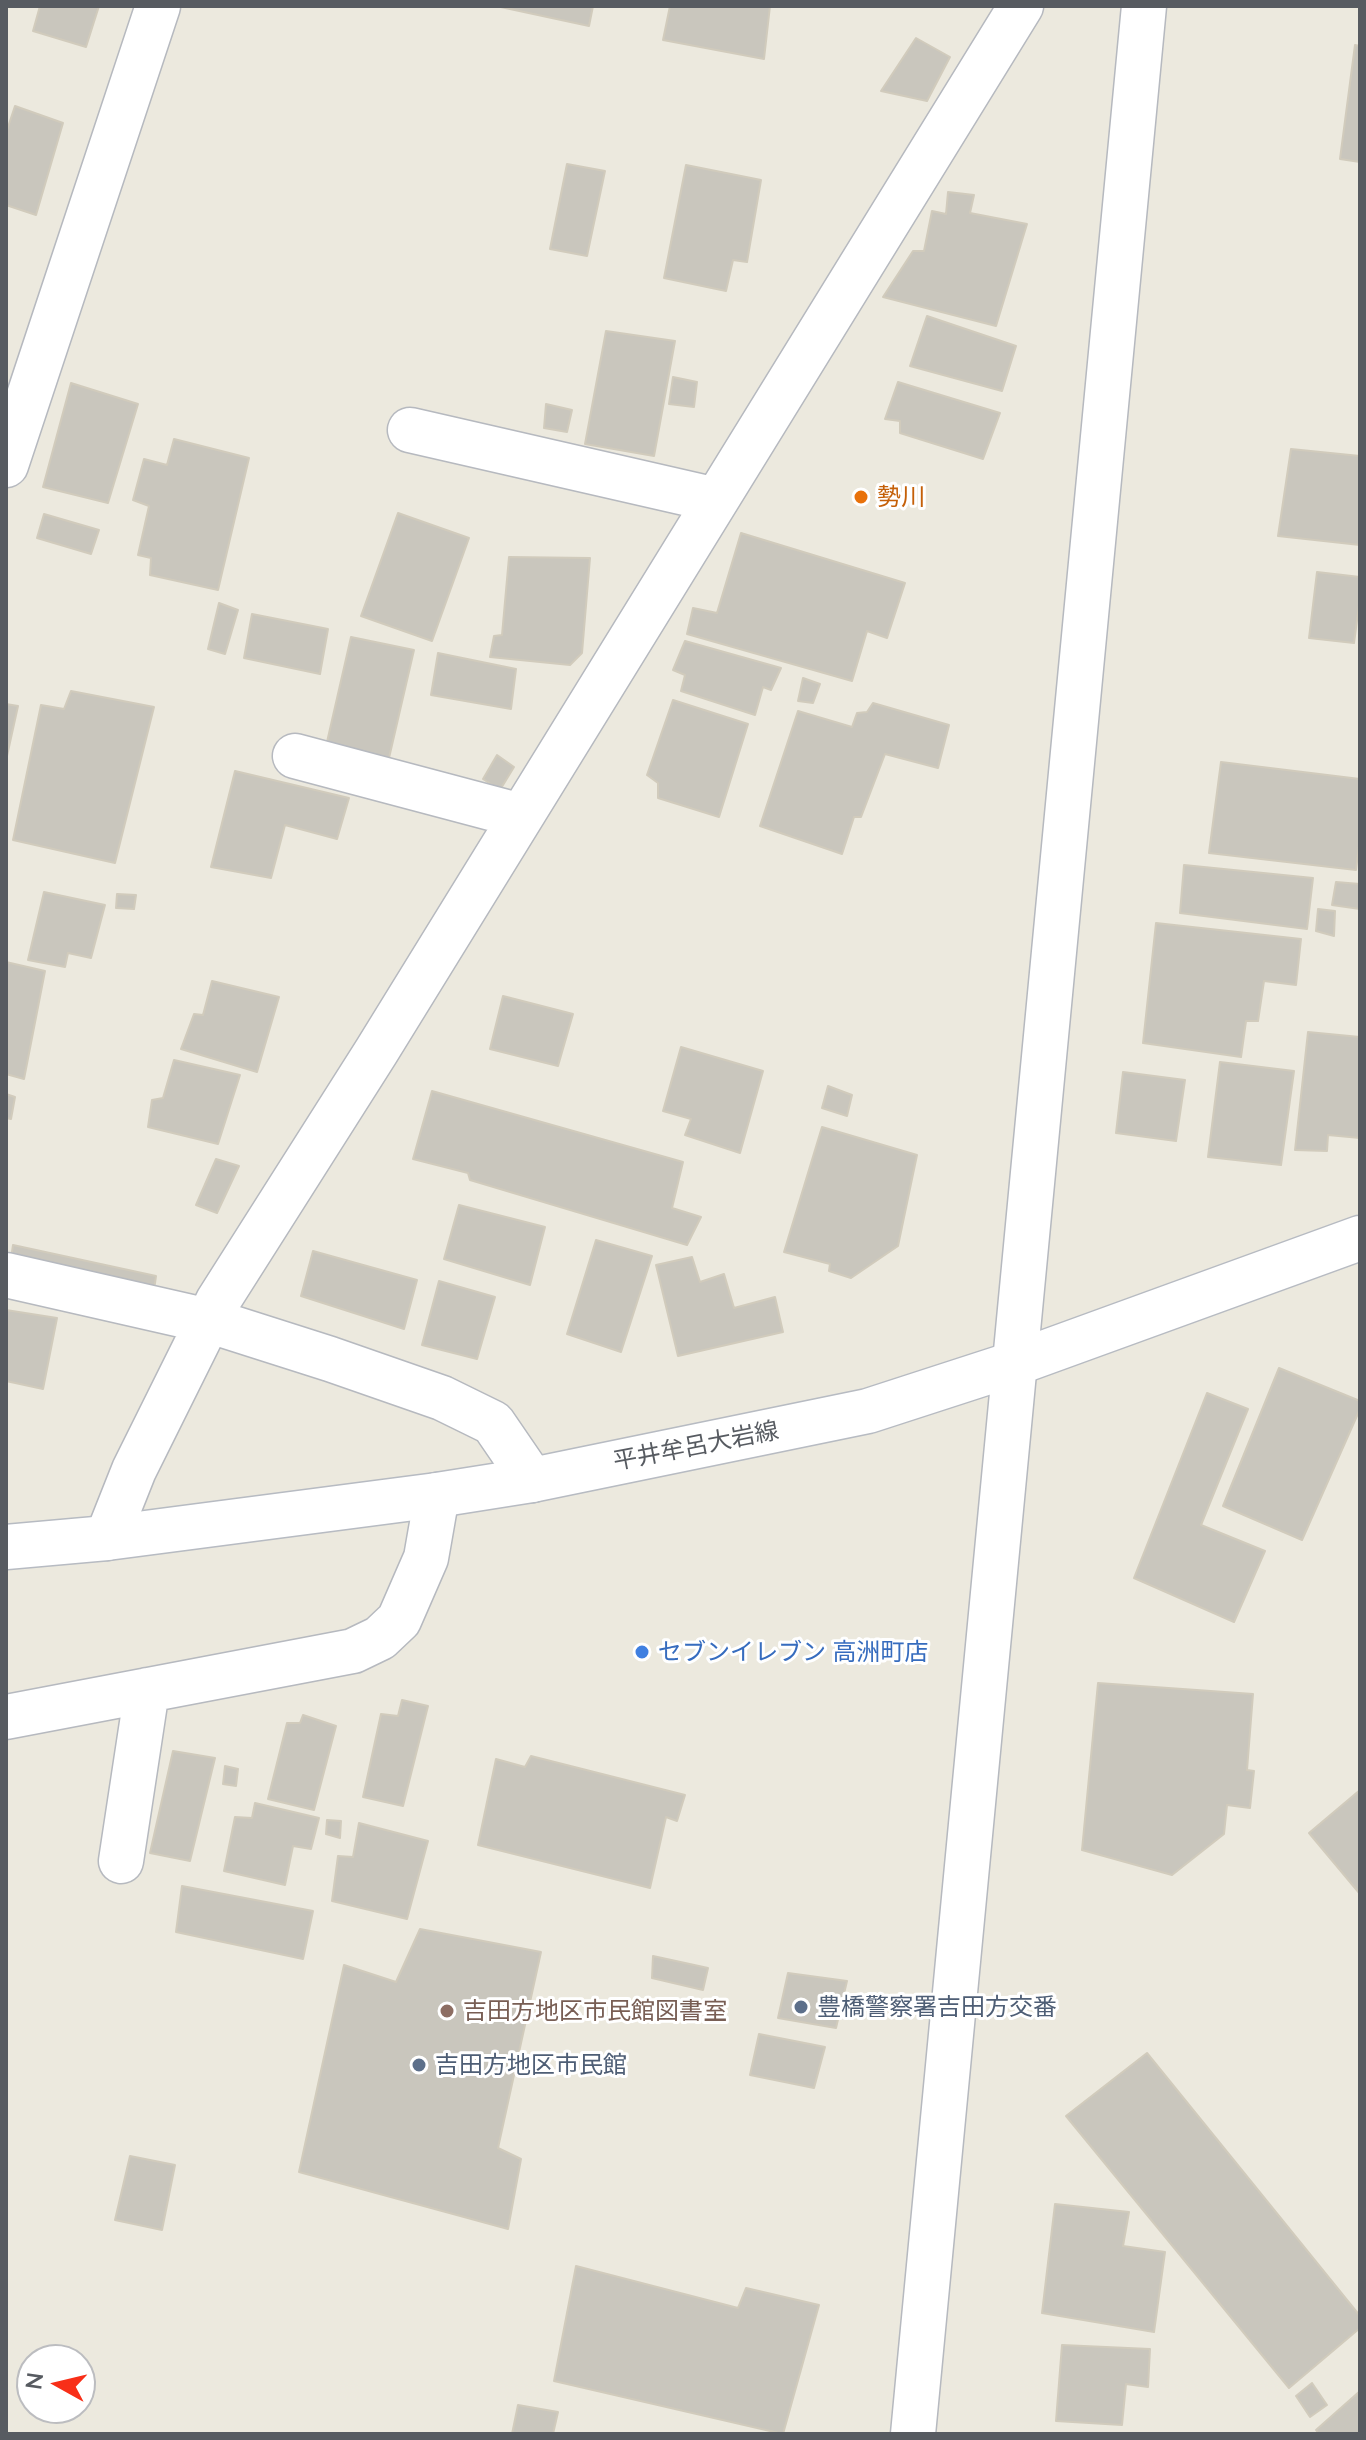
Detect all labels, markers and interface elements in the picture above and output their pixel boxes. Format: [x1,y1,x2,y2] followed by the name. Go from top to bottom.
[877,483,925,511] place label: 勢川
[852,488,870,506] marker: 勢川
[611,1416,781,1476] street label: 平井牟呂大岩線
[658,1638,928,1666] place label: セブンイレブン 高洲町店
[633,1643,651,1661] marker: セブンイレブン 高洲町店
[817,1993,1057,2021] place label: 豊橋警察署吉田方交番
[463,1997,727,2025] place label: 吉田方地区市民館図書室
[792,1998,810,2016] marker: 豊橋警察署吉田方交番
[438,2002,456,2020] marker: 吉田方地区市民館図書室
[435,2051,627,2079] place label: 吉田方地区市民館
[410,2056,428,2074] marker: 吉田方地区市民館
[16,2344,96,2424] north arrow
[19,2371,48,2391] text: N

